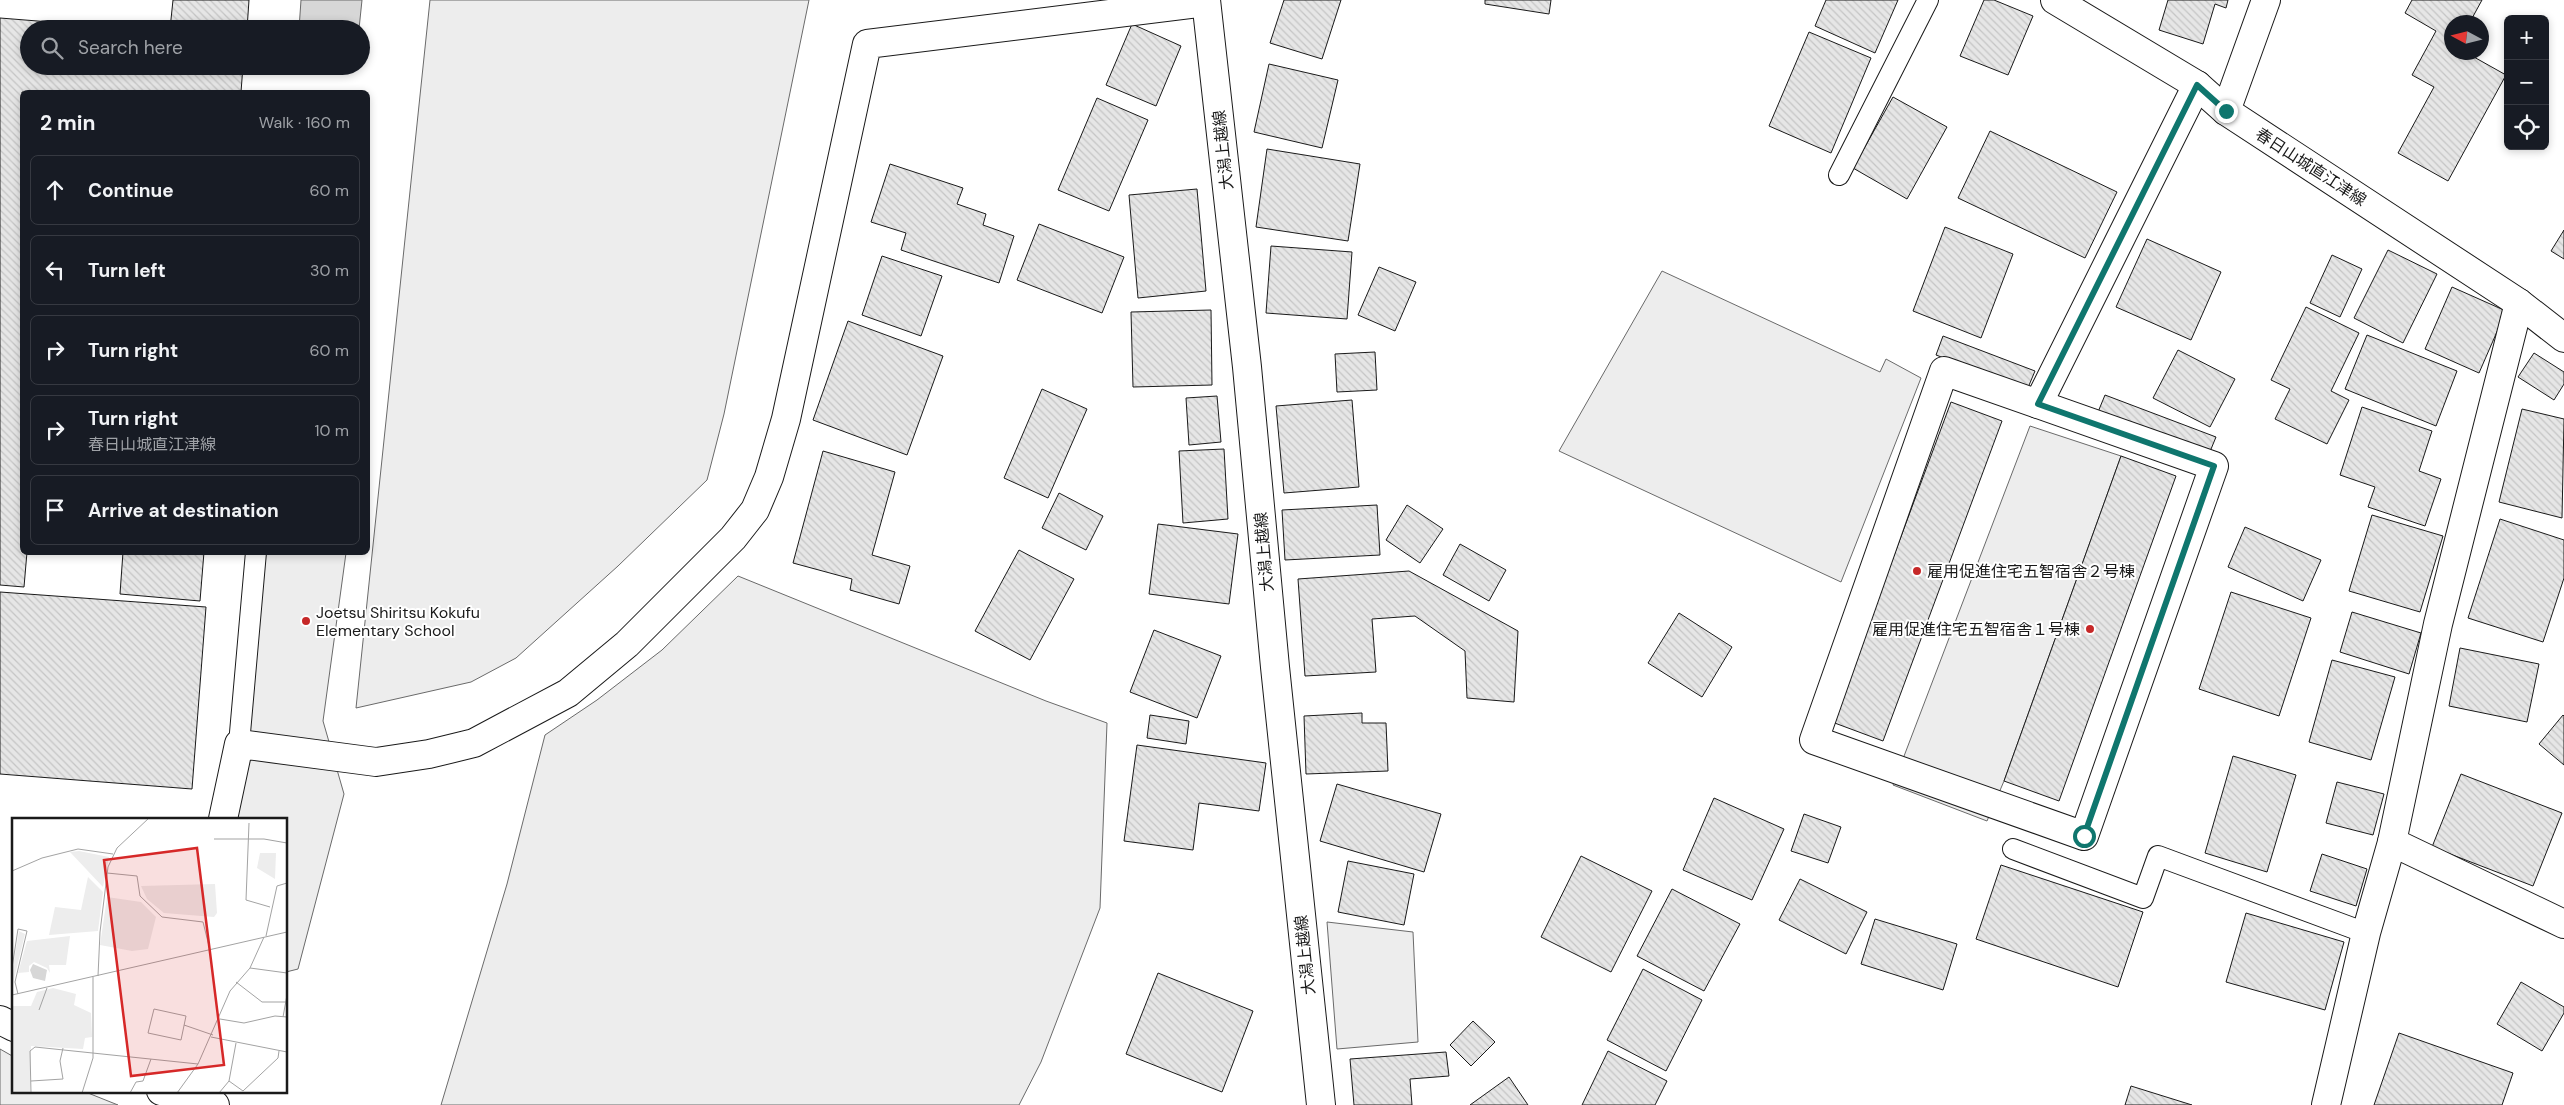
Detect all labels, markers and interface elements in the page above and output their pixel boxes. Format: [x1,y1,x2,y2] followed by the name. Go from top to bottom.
[2444,15,2489,60] north arrow
[2504,15,2549,150] map controls
[2504,15,2549,60] button: +
[20,20,370,75] search box
[38,34,66,62] icon: search
[78,35,183,60] text: Search here
[2504,60,2549,105] button: −
[2215,100,2238,123] route end
[2504,105,2549,150] button: locate
[40,109,96,137] text: 2 min
[1208,109,1238,191] street label: 大潟上越線
[259,112,350,133] text: Walk · 160 m
[2252,123,2370,211] street label: 春日山城直江津線
[41,176,69,204] icon: ahead
[88,178,174,203] text: Continue
[309,180,349,201] text: 60 m
[41,256,69,284] icon: left
[88,258,166,283] text: Turn left
[310,260,349,281] text: 30 m
[41,336,69,364] icon: right
[88,338,178,363] text: Turn right
[309,340,349,361] text: 60 m
[88,406,178,431] text: Turn right
[41,416,69,444] icon: right
[315,420,349,441] text: 10 m
[88,434,216,455] text: 春日山城直江津線
[41,496,69,524] icon: arrive
[88,498,279,523] text: Arrive at destination
[1250,511,1278,593] street label: 大潟上越線
[1927,561,2135,582] place label: 雇用促進住宅五智宿舎２号棟
[1911,565,1923,577] marker: 雇用促進住宅五智宿舎２号棟
[316,602,480,641] place label: Joetsu Shiritsu Kokufu Elementary School
[300,615,312,627] marker: Joetsu Shiritsu Kokufu Elementary School
[1872,619,2080,640] place label: 雇用促進住宅五智宿舎１号棟
[2084,623,2096,635] marker: 雇用促進住宅五智宿舎１号棟
[12,818,288,1092] inset map
[2073,825,2096,848] route start
[1290,914,1320,996] street label: 大潟上越線

